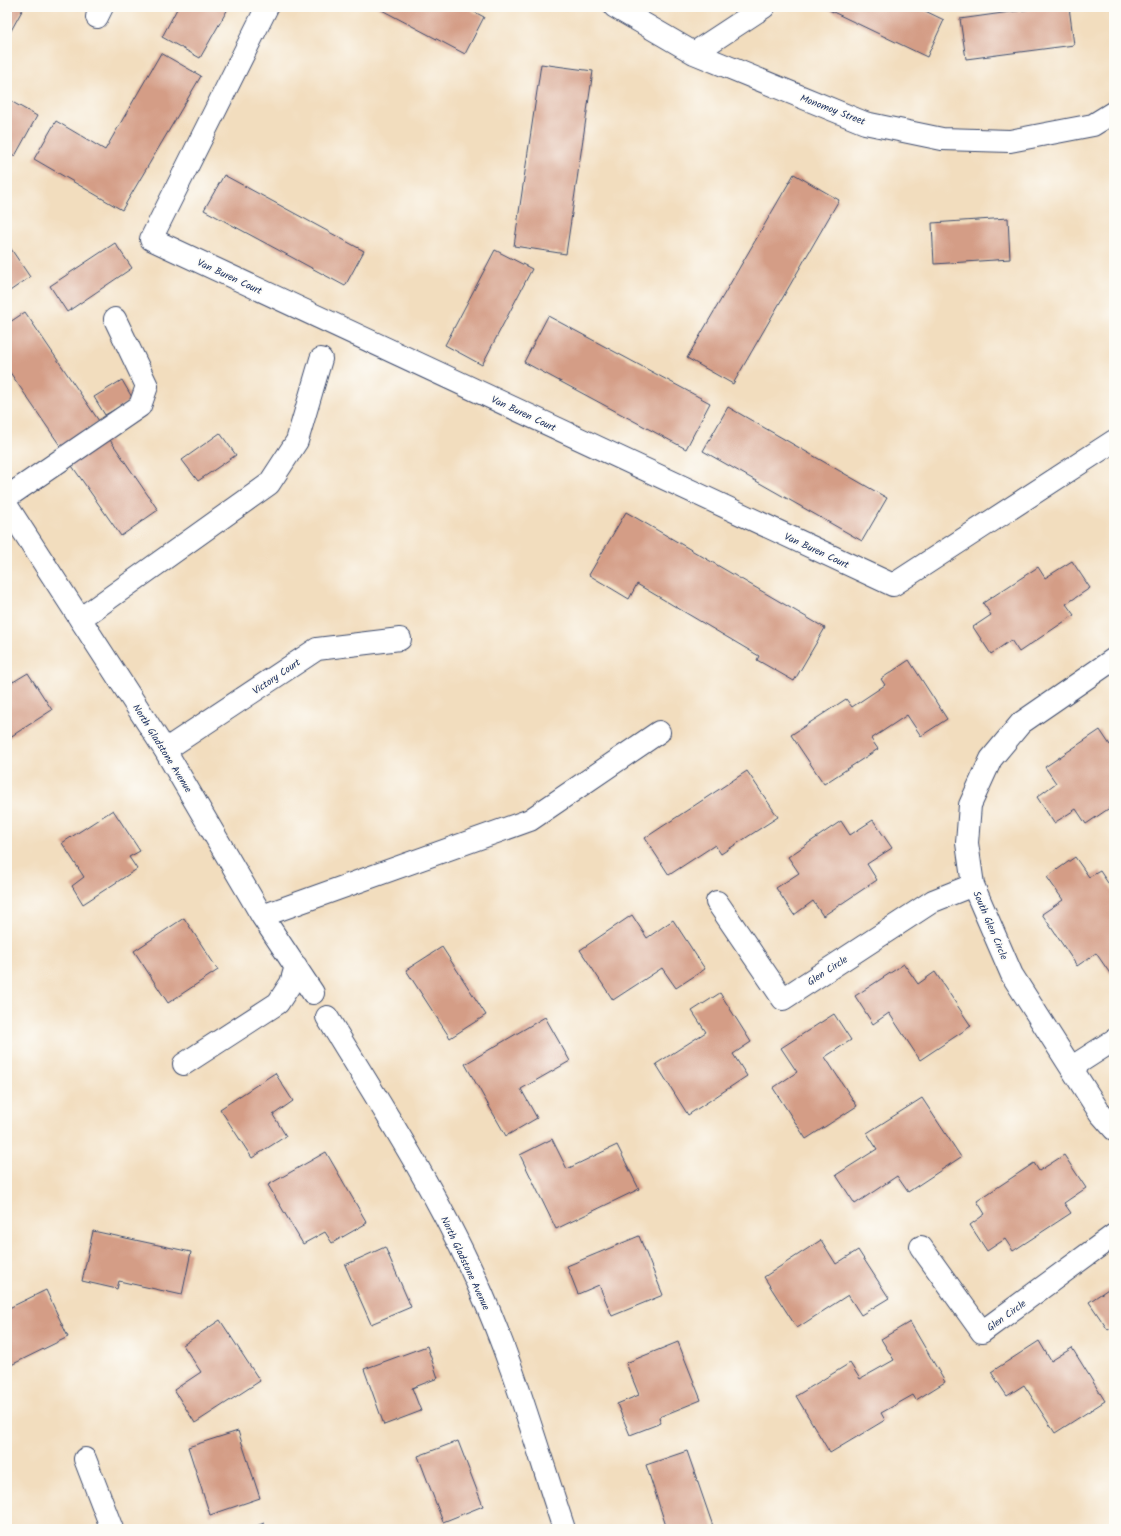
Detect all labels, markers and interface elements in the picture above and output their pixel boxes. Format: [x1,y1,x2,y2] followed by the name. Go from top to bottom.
[798,90,868,130] street label: Monomoy Street
[194,255,265,299] street label: Van Buren Court
[488,392,559,436] street label: Van Buren Court
[781,529,852,573] street label: Van Buren Court
[249,655,304,699] street label: Victory Court
[128,701,196,796] street label: North Gladstone Avenue
[968,888,1012,963] street label: South Glen Circle
[804,951,851,990] street label: Glen Circle
[436,1214,494,1313] street label: North Gladstone Avenue
[983,1296,1030,1336] street label: Glen Circle

